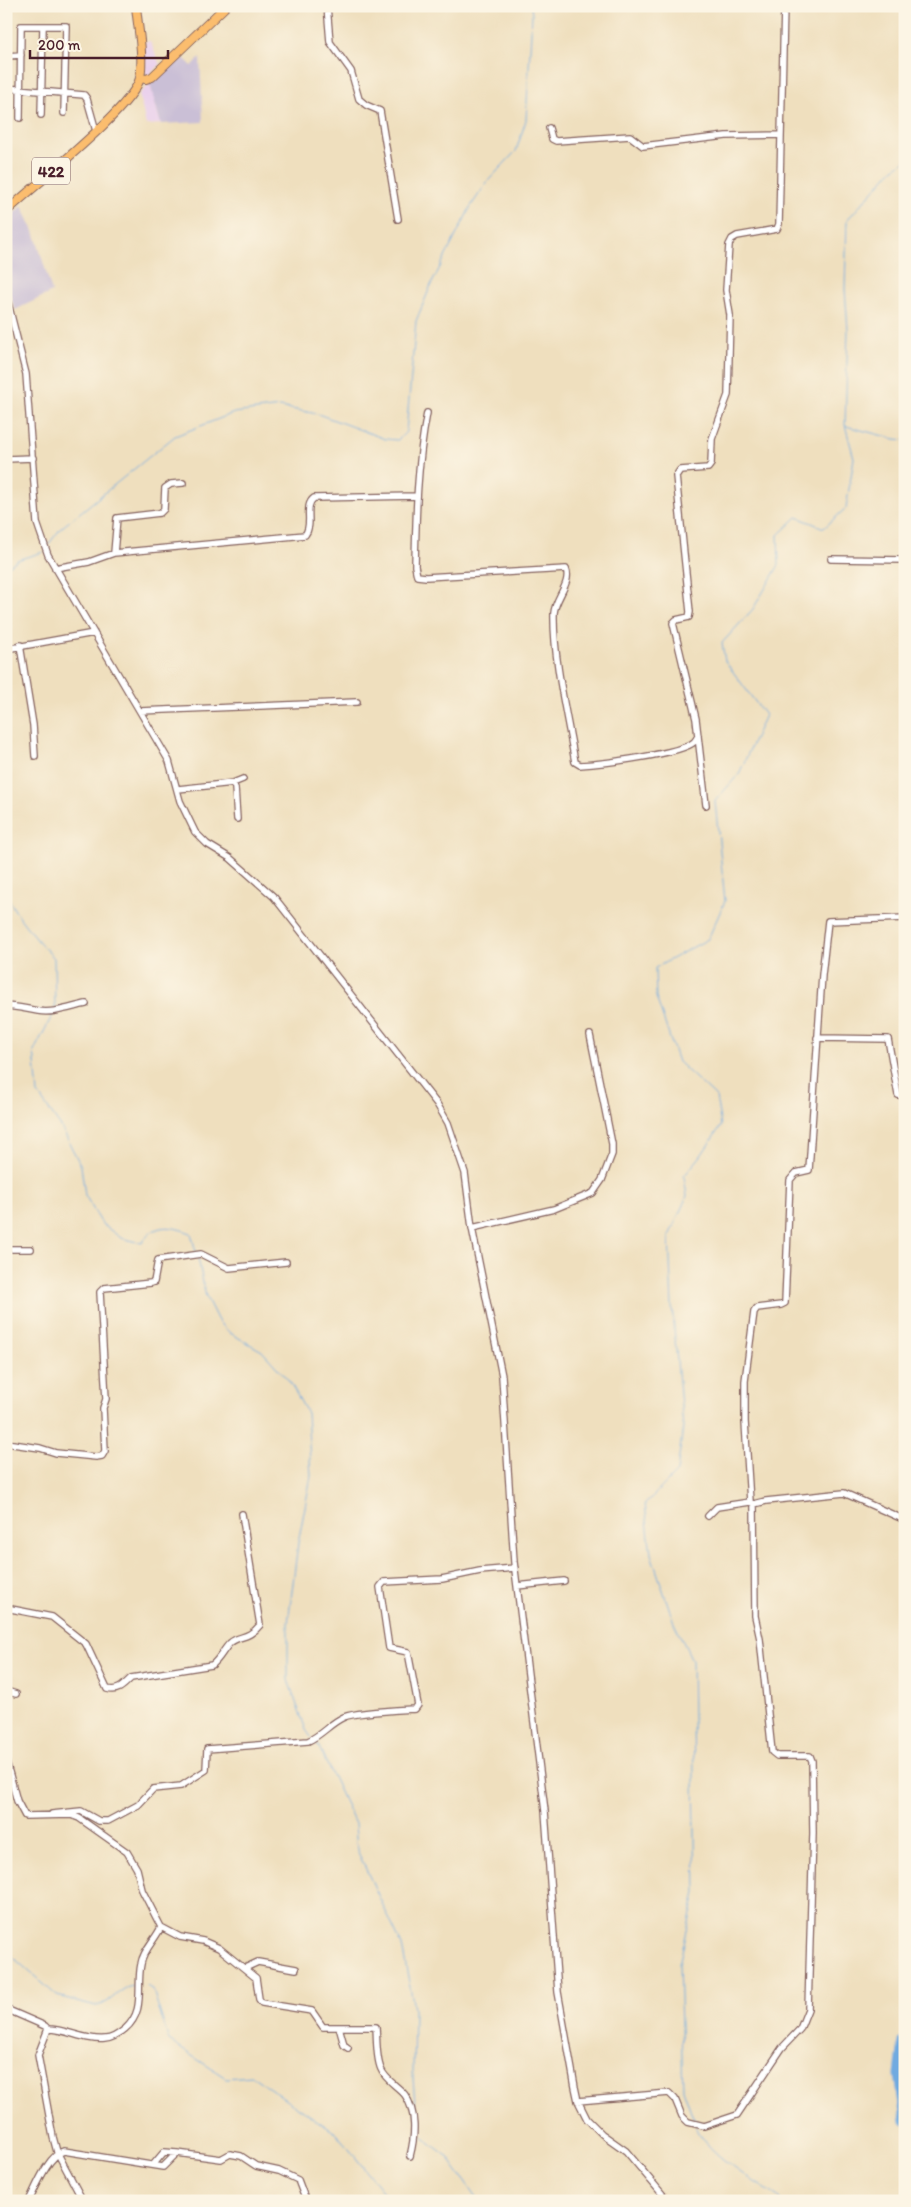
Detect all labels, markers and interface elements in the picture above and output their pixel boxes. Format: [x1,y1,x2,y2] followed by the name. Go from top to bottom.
[30,28,168,60] scale bar
[38,36,81,54] text: 200 m
[32,158,70,185] road number: 422

